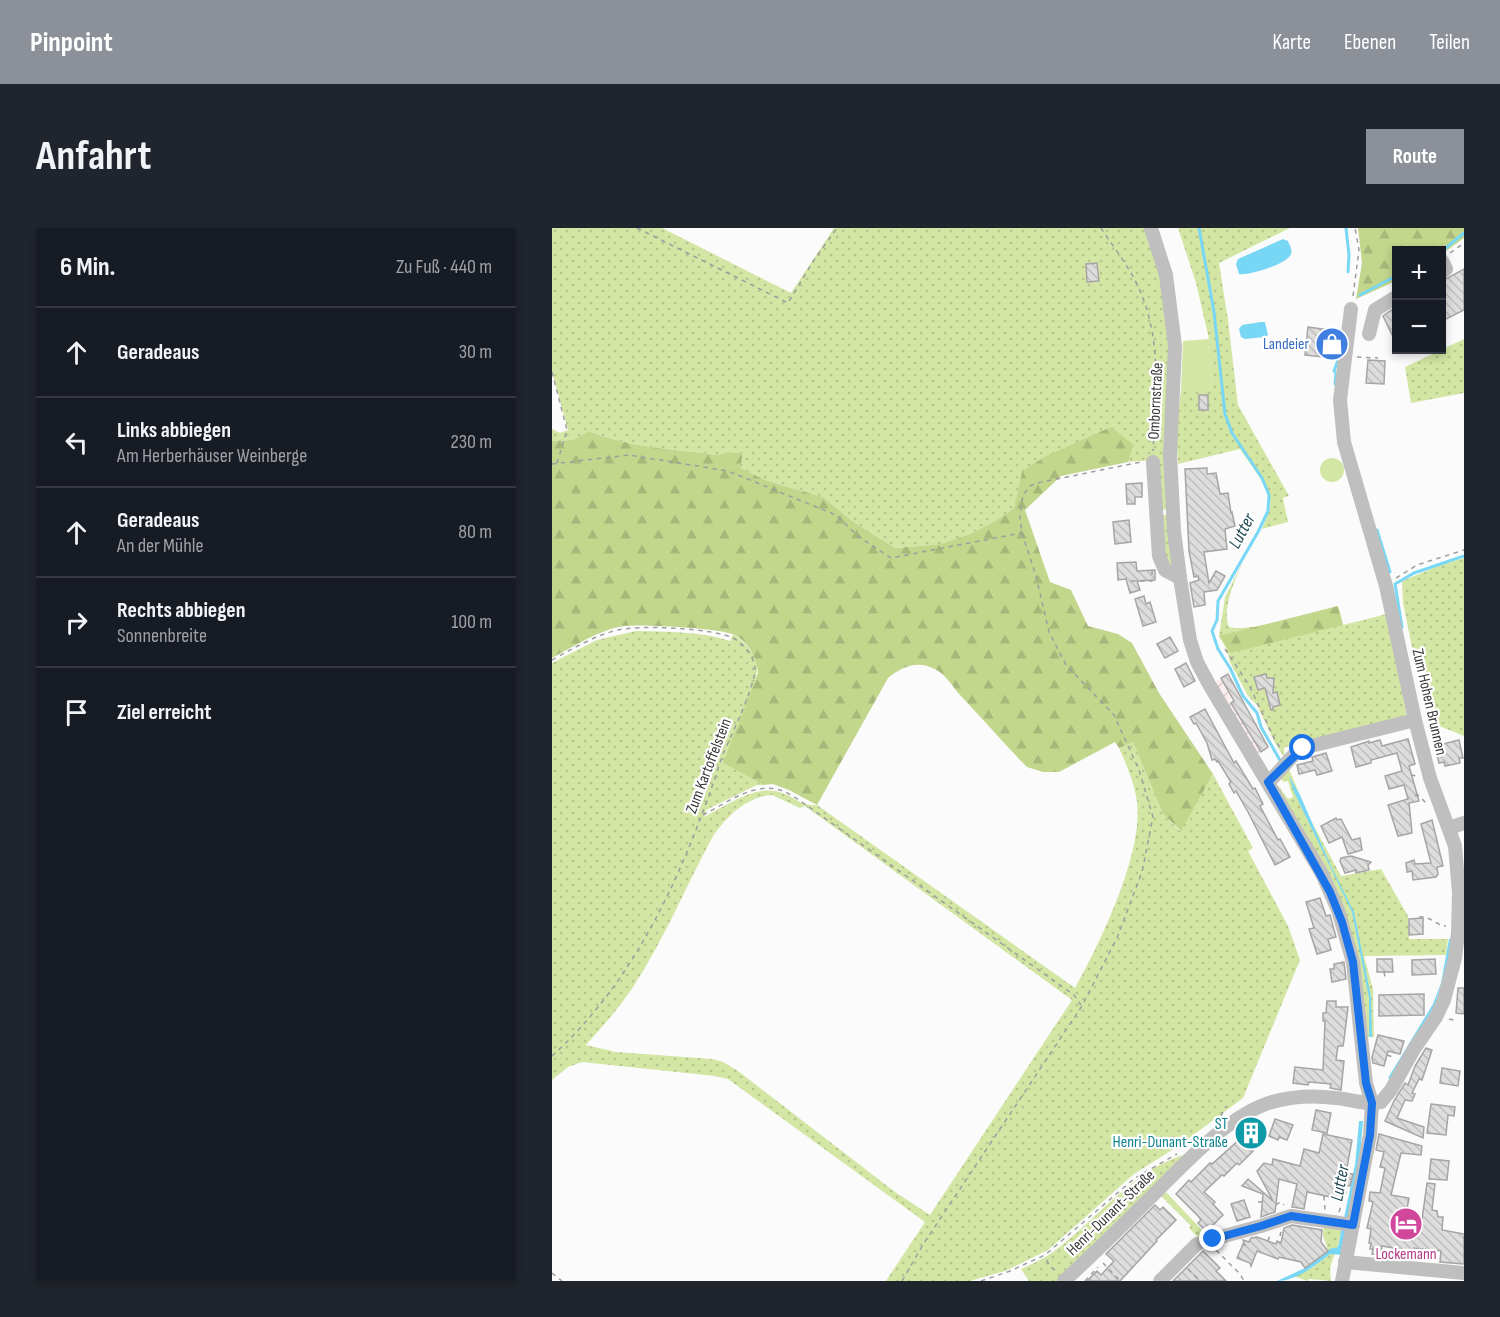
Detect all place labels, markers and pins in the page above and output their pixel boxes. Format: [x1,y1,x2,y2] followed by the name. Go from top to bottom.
[1314,326,1350,362] shop icon: Landeier
[1263,335,1309,354] place label: Landeier
[1113,1115,1229,1152] place label: ST Henri-Dunant-Straße
[1233,1115,1269,1151] building icon: ST Henri-Dunant-Straße
[1388,1206,1424,1242] hotel icon: Lockemann
[1375,1245,1437,1264] place label: Lockemann

